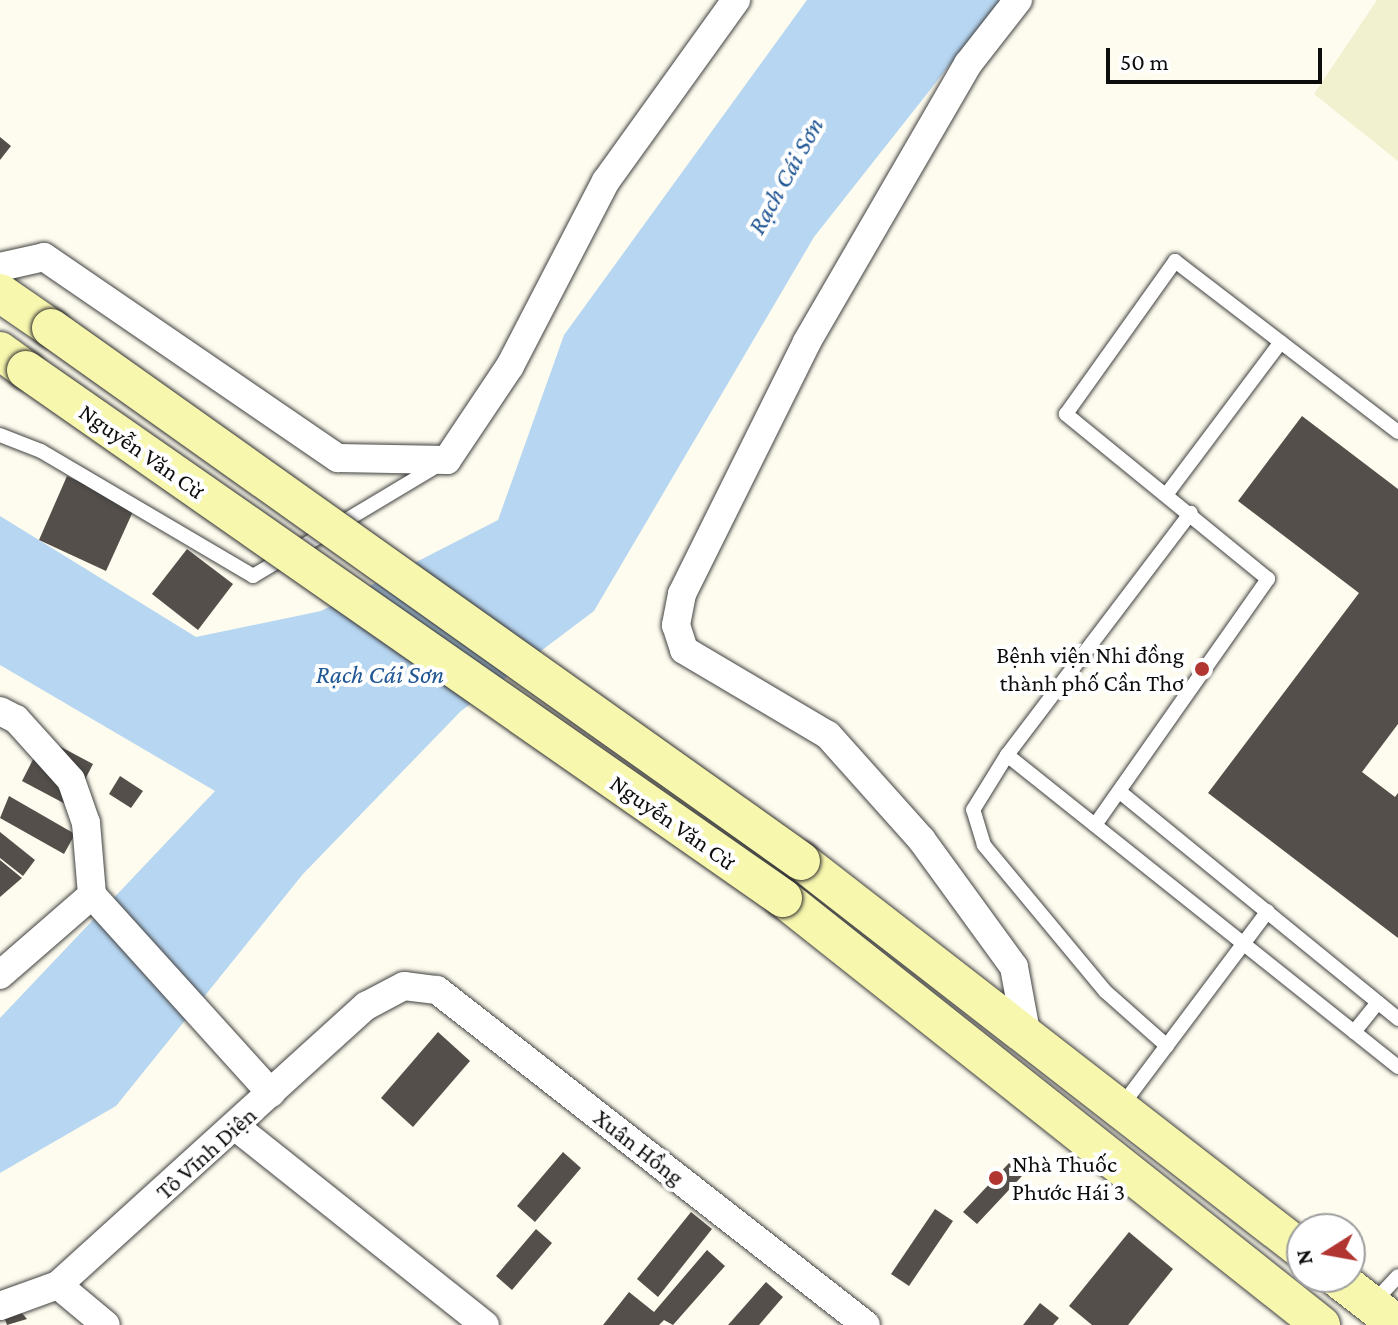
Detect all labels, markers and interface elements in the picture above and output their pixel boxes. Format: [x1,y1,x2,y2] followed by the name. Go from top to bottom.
[1110,32,1326,82] scale bar
[1120,48,1169,75] text: 50 m
[741,112,831,240] water label: Rạch Cái Sơn
[74,397,210,505] street label: Nguyễn Văn Cừ
[996,641,1184,697] place label: Bệnh viện Nhi đồng thành phố Cần Thơ
[1191,658,1213,680] marker: Bệnh viện Nhi đồng thành phố Cần Thơ
[316,659,444,691] water label: Rạch Cái Sơn
[605,768,741,876] street label: Nguyễn Văn Cừ
[150,1100,262,1206] street label: Tô Vĩnh Diện
[588,1103,690,1191] street label: Xuân Hồng
[1012,1150,1125,1206] place label: Nhà Thuốc Phước Hái 3
[987,1169,1005,1187] marker: Nhà Thuốc Phước Hái 3
[1286,1213,1366,1293] north arrow
[1290,1248,1318,1267] text: N

